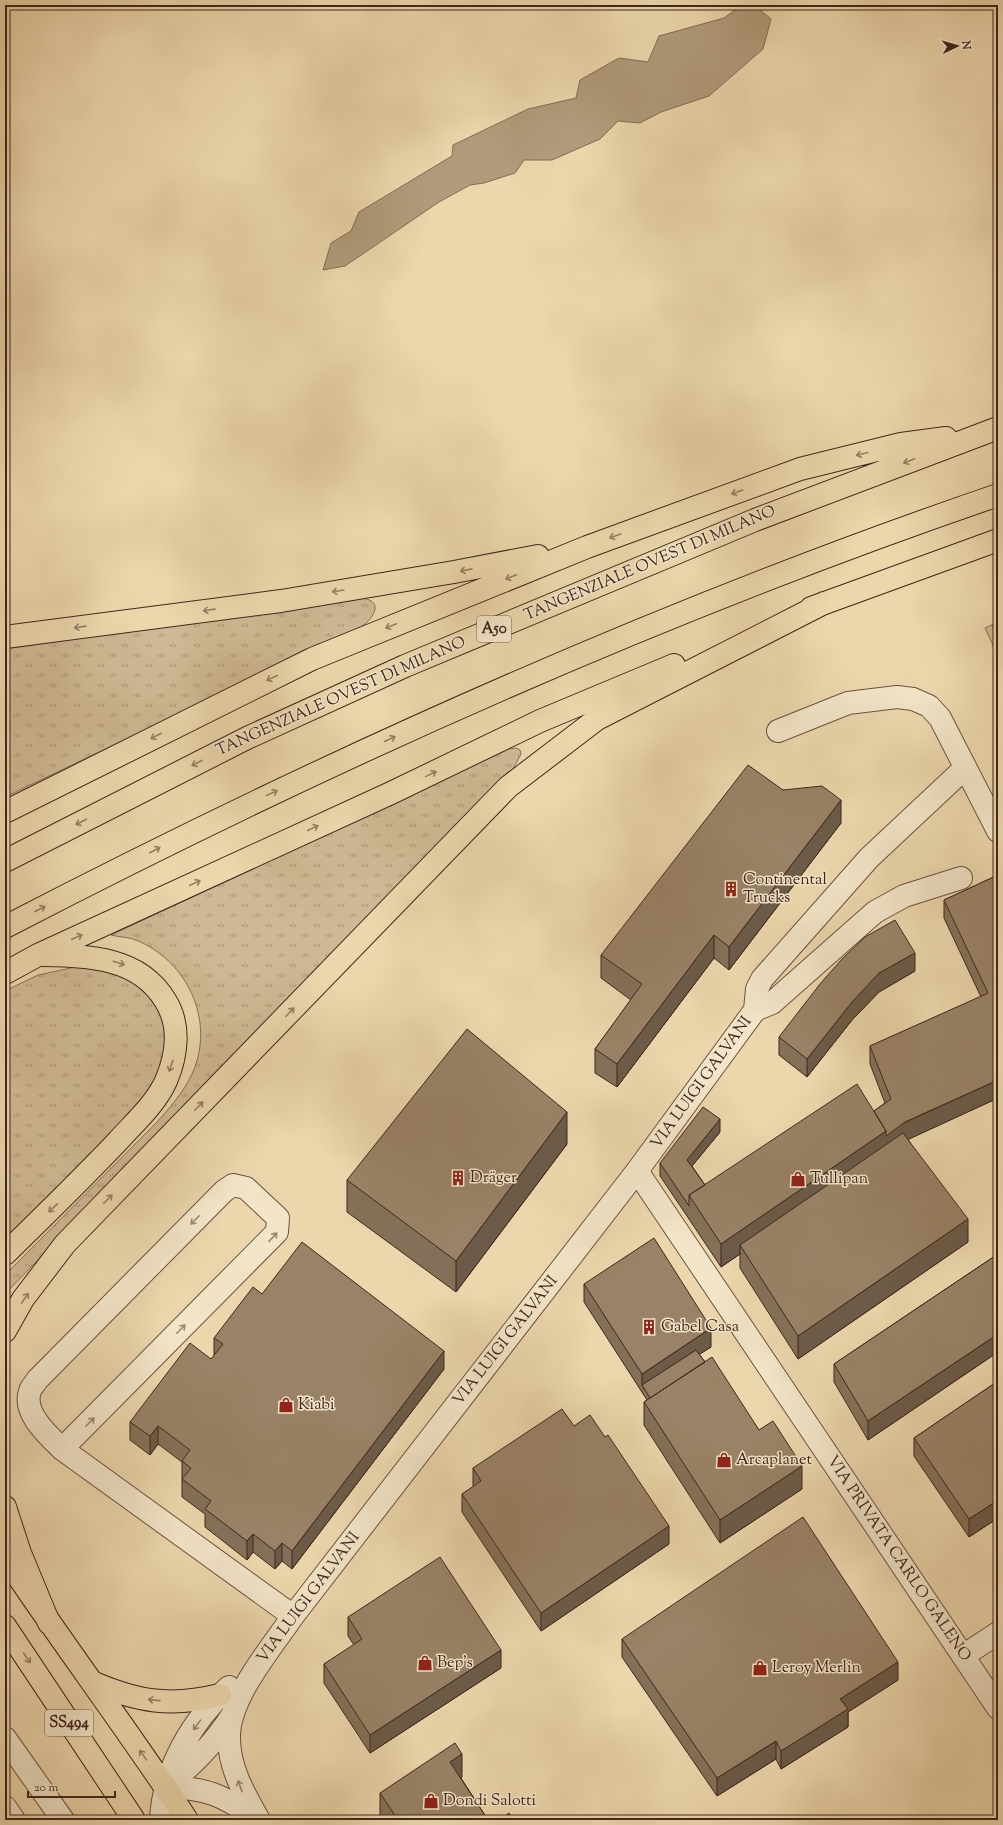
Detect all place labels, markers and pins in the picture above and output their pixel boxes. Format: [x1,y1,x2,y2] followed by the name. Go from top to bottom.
[743,869,827,910] place label: Continental Trucks
[722,880,740,898] building icon: Continental Trucks
[470,1167,517,1190] place label: Dräger
[810,1168,869,1191] place label: Tullipan
[449,1169,467,1187] building icon: Dräger
[789,1170,807,1188] shop icon: Tullipan
[661,1316,740,1339] place label: Gabel Casa
[640,1318,658,1336] building icon: Gabel Casa
[298,1394,335,1417] place label: Kiabi
[277,1396,295,1414] shop icon: Kiabi
[736,1449,812,1472] place label: Arcaplanet
[715,1451,733,1469] shop icon: Arcaplanet
[437,1652,473,1675] place label: Bep's
[416,1654,434,1672] shop icon: Bep's
[772,1657,862,1680] place label: Leroy Merlin
[751,1659,769,1677] shop icon: Leroy Merlin
[443,1790,537,1813] place label: Dondi Salotti
[422,1792,440,1810] shop icon: Dondi Salotti

